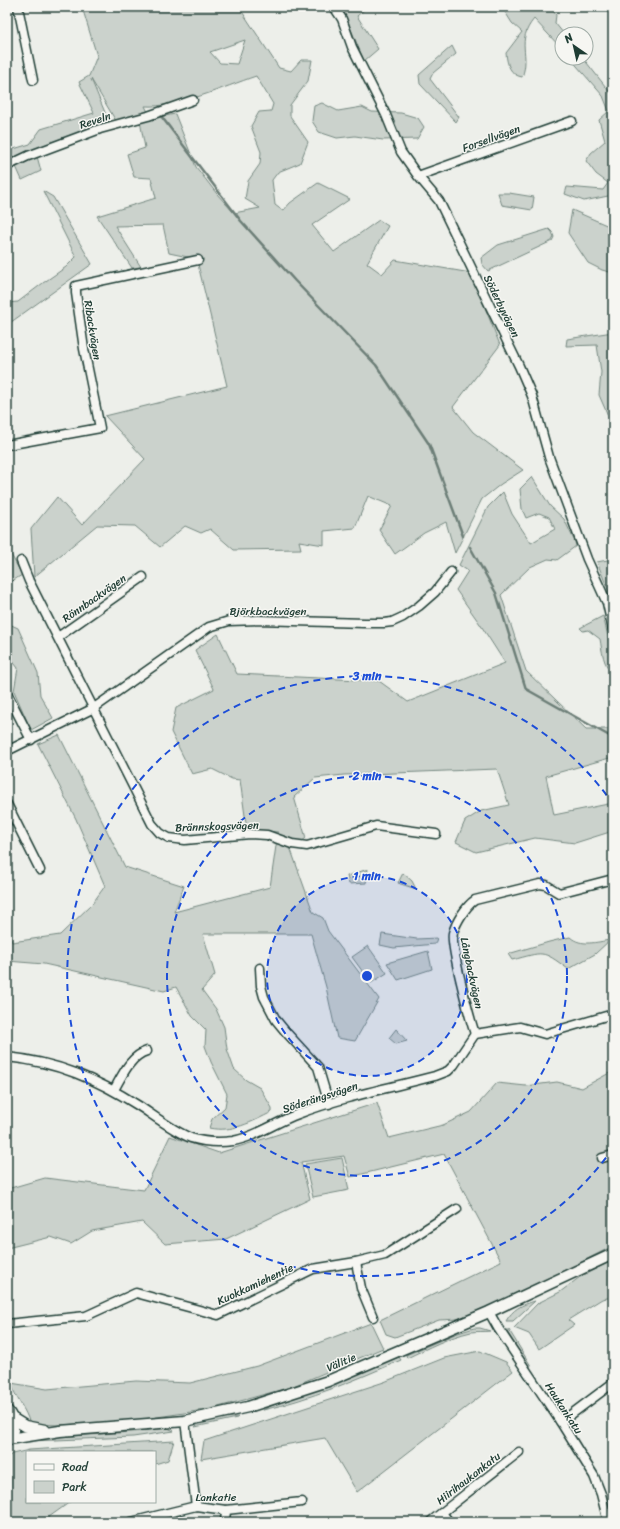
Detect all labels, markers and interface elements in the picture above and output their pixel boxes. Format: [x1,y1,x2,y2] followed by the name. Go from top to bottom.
[554,26,594,66] north arrow
[559,28,577,49] text: N
[77,106,113,134] street label: Reveln
[459,119,523,158] street label: Forsellvägen
[478,272,525,341] street label: Söderbyvägen
[78,299,107,361] street label: Ribackvägen
[58,569,130,628] street label: Rönnbackvägen
[229,602,307,621] street label: Björkbackvägen
[352,665,382,687] text: 3 min
[351,765,382,787] text: 2 min
[175,816,259,837] street label: Brännskogsvägen
[353,865,381,887] text: 1 min
[455,936,488,1011] street label: Långbackvägen
[360,969,374,983] centre of rings
[280,1076,360,1119] street label: Söderängsvägen
[214,1258,297,1311] street label: Kuokkamiehentie
[323,1347,360,1377] street label: Välitie
[540,1379,588,1438] street label: Haukankatu
[432,1447,505,1510] street label: Hiirihaukankatu
[26,1451,156,1503] legend
[62,1456,89,1478] text: Road
[62,1476,87,1498] text: Park
[195,1488,237,1507] street label: Lankatie

